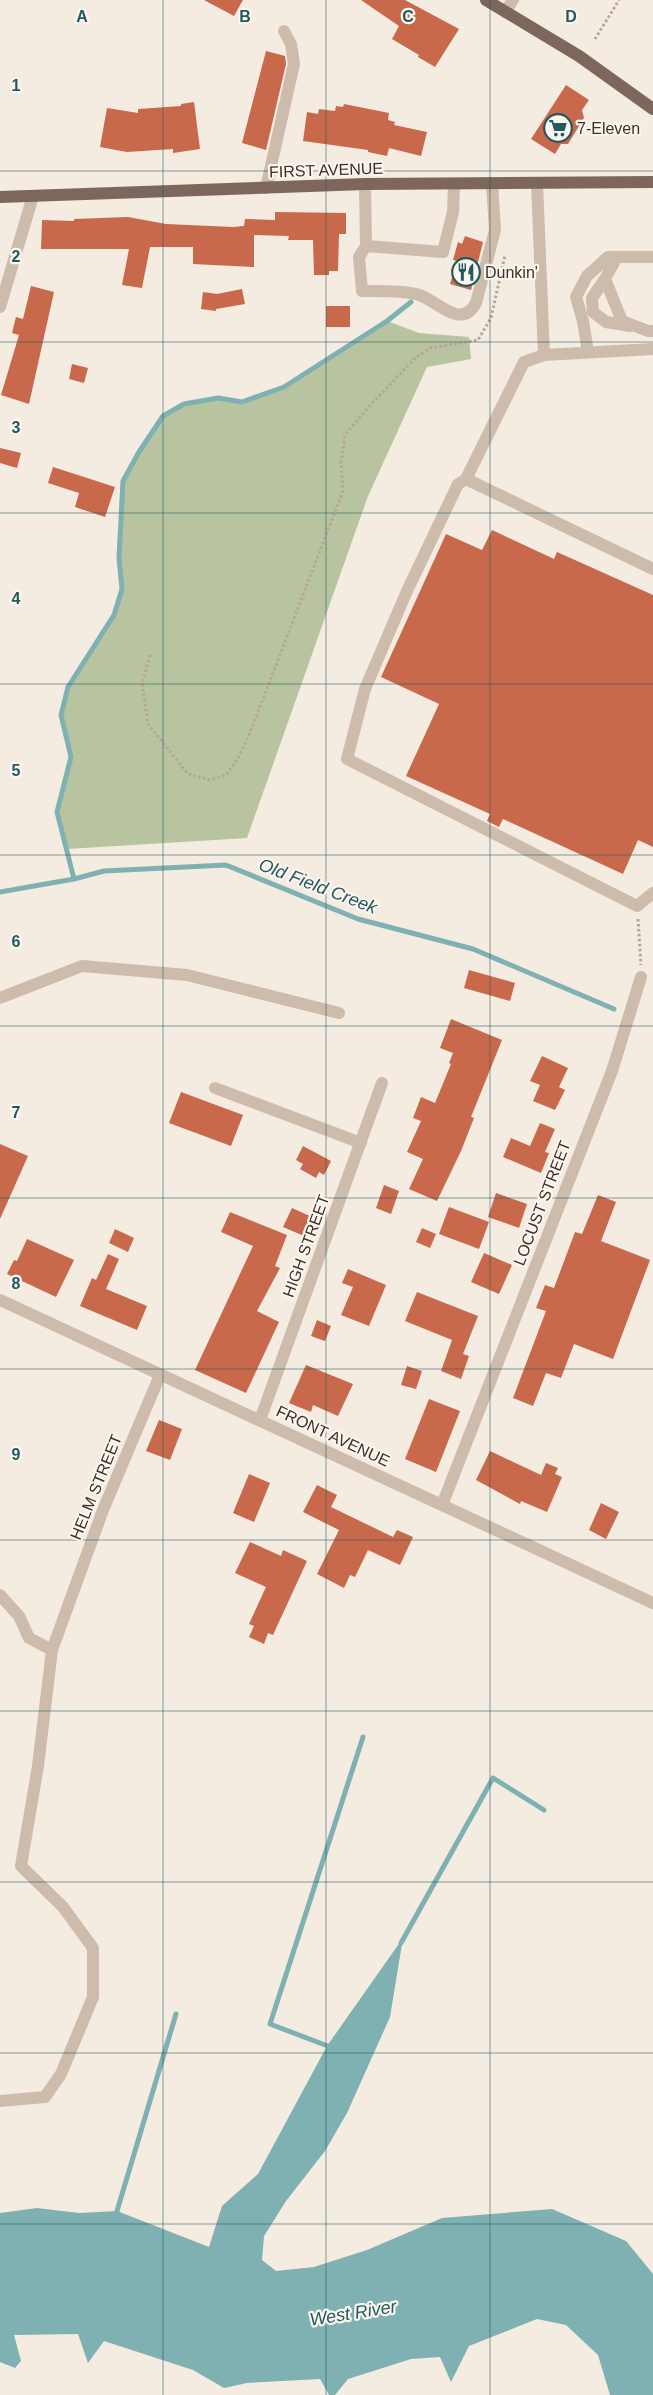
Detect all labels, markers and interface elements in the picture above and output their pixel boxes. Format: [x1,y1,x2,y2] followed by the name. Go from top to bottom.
[76,8,88,25] text: A
[239,8,251,25] text: B
[402,8,414,25] text: C
[565,8,577,25] text: D
[12,77,21,94] text: 1
[543,113,573,143] supermarket icon: 7-Eleven
[577,120,640,137] place label: 7-Eleven
[269,160,383,180] street label: FIRST AVENUE
[12,248,21,265] text: 2
[451,257,481,287] restaurant icon: Dunkin'
[485,264,538,281] place label: Dunkin'
[12,419,21,436] text: 3
[12,590,21,607] text: 4
[12,762,21,779] text: 5
[256,854,381,918] water label: Old Field Creek
[12,933,21,950] text: 6
[12,1104,21,1121] text: 7
[510,1138,574,1268] street label: LOCUST STREET
[280,1192,332,1299] street label: HIGH STREET
[12,1275,21,1292] text: 8
[274,1402,392,1470] street label: FRONT AVENUE
[67,1432,125,1542] street label: HELM STREET
[12,1446,21,1463] text: 9
[308,2296,399,2330] water label: West River

